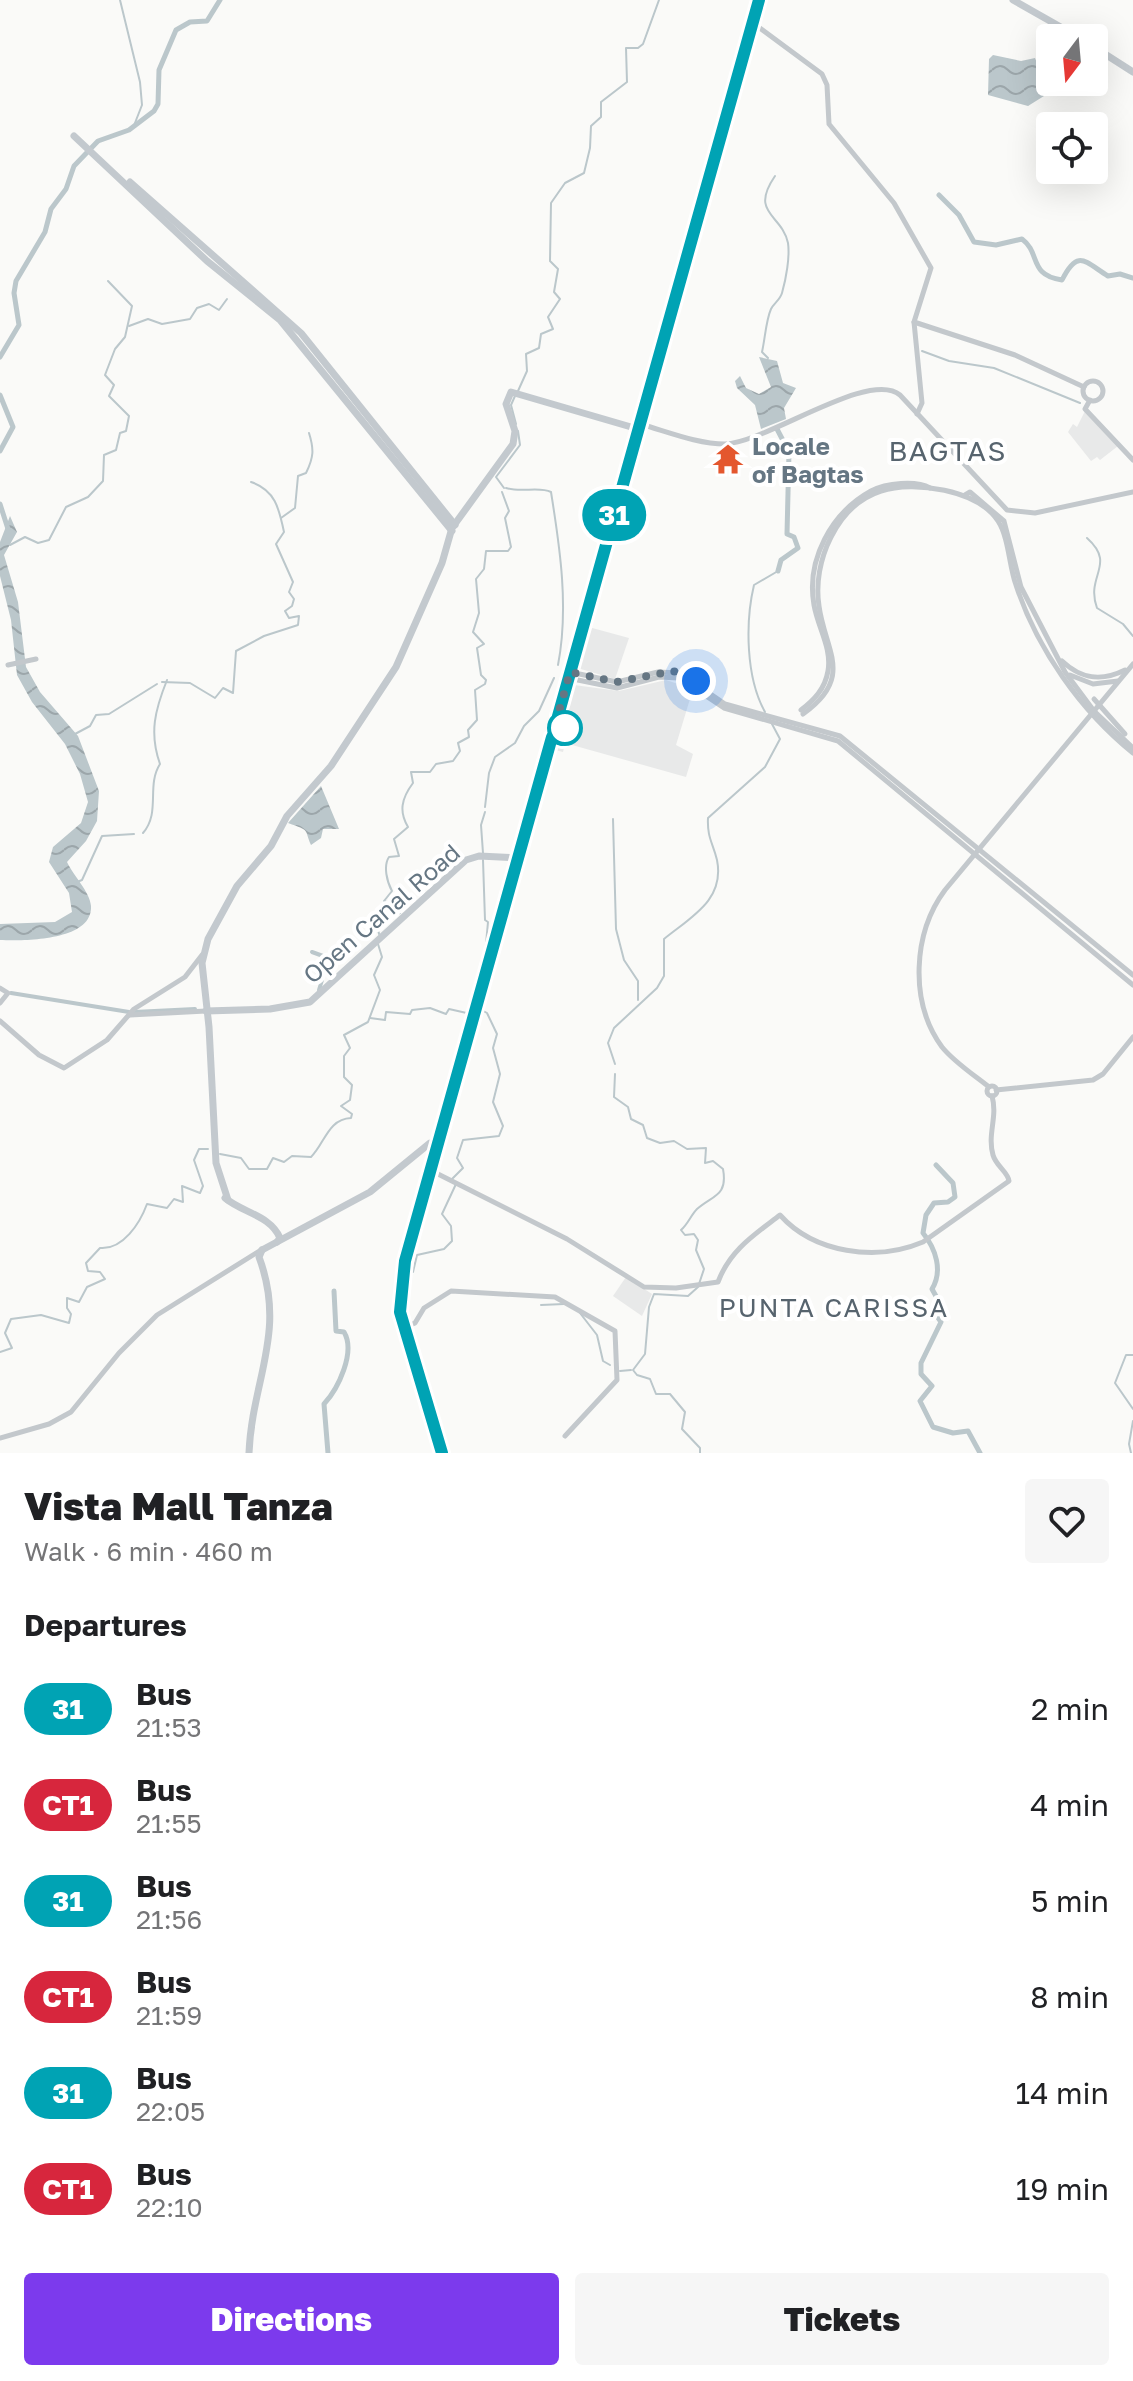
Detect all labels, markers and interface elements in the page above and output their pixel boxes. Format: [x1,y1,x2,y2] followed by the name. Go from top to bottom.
[1036,24,1108,96] north arrow
[1036,24,1108,184] map controls
[1036,112,1108,184] button: locate
[752,431,864,488] place label: Locale of Bagtas
[888,434,1008,467] district label: BAGTAS
[711,442,745,476] temple icon: Locale of Bagtas
[578,489,650,541] line badge: 31
[598,498,630,531] text: 31
[676,661,716,701] your location
[548,711,582,745] unlabelled marker
[297,837,465,989] street label: Open Canal Road
[719,1292,949,1323] district label: PUNTA CARISSA
[1025,1479,1109,1563] button: heart
[24,1483,333,1528] text: Vista Mall Tanza
[24,1536,273,1567] text: Walk · 6 min · 460 m
[24,1607,187,1643] text: Departures
[136,1676,192,1712] text: Bus
[1031,1691,1109,1727] text: 2 min
[52,1692,84,1725] text: 31
[136,1712,202,1743] text: 21:53
[136,1772,192,1808] text: Bus
[1030,1787,1109,1823] text: 4 min
[42,1788,94,1821] text: CT1
[136,1808,202,1839] text: 21:55
[136,1868,192,1904] text: Bus
[1031,1883,1109,1919] text: 5 min
[52,1884,84,1917] text: 31
[136,1904,202,1935] text: 21:56
[136,1964,192,2000] text: Bus
[1030,1979,1109,2015] text: 8 min
[42,1980,94,2013] text: CT1
[136,2000,202,2031] text: 21:59
[136,2060,192,2096] text: Bus
[1016,2075,1109,2111] text: 14 min
[52,2076,84,2109] text: 31
[136,2096,205,2127] text: 22:05
[136,2156,192,2192] text: Bus
[1016,2171,1109,2207] text: 19 min
[42,2172,94,2205] text: CT1
[136,2192,203,2223] text: 22:10
[24,2273,559,2365] button: Directions
[575,2273,1109,2365] button: Tickets

